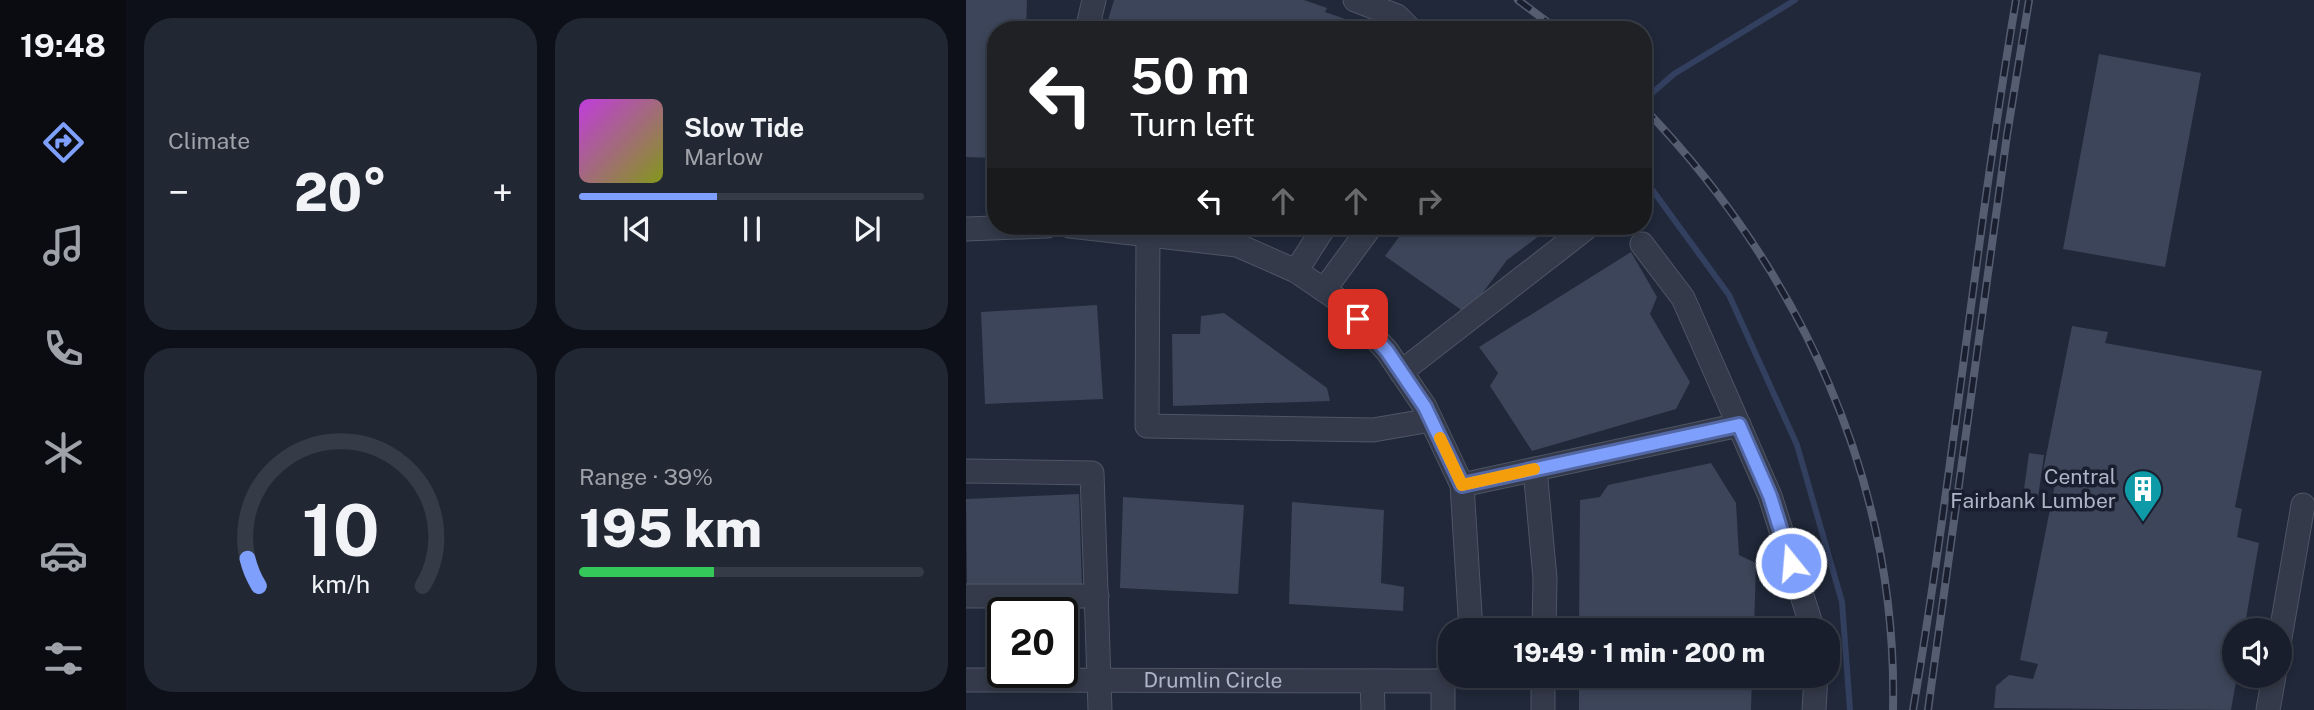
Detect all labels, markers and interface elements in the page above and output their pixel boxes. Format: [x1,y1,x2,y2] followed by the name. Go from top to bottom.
[20,27,106,64] text: 19:48
[1130,47,1250,105] text: 50 m
[1015,49,1106,140] icon: left
[1130,106,1255,143] text: Turn left
[684,112,804,143] text: Slow Tide
[39,118,88,167] icon: directions
[168,127,250,154] text: Climate
[684,143,763,170] text: Marlow
[294,162,387,223] text: 20°
[168,170,189,215] text: −
[492,170,513,215] text: +
[1191,182,1229,220] icon: left
[1264,182,1302,220] icon: ahead
[1337,182,1375,220] icon: ahead
[1410,182,1448,220] icon: right
[618,210,656,248] icon: previous
[733,210,771,248] icon: pause
[848,210,886,248] icon: next
[39,221,88,270] icon: music
[1328,289,1388,349] pin
[1339,300,1377,338] icon: arrive
[39,324,88,373] icon: phone
[39,428,88,477] icon: climate
[579,463,713,490] text: Range · 39%
[1950,464,2116,513] place label: Central Fairbank Lumber
[2122,468,2164,523] building icon: Central Fairbank Lumber
[301,487,380,572] text: 10
[579,498,762,559] text: 195 km
[1754,526,1828,600] position arrow
[39,531,88,580] icon: car
[311,569,370,599] text: km/h
[987,597,1078,688] speed limit sign: 20
[2222,618,2292,688] map controls
[2222,618,2292,688] button: sound
[39,634,88,683] icon: filters
[1513,637,1765,668] text: 19:49 · 1 min · 200 m
[1143,667,1283,693] street label: Drumlin Circle

